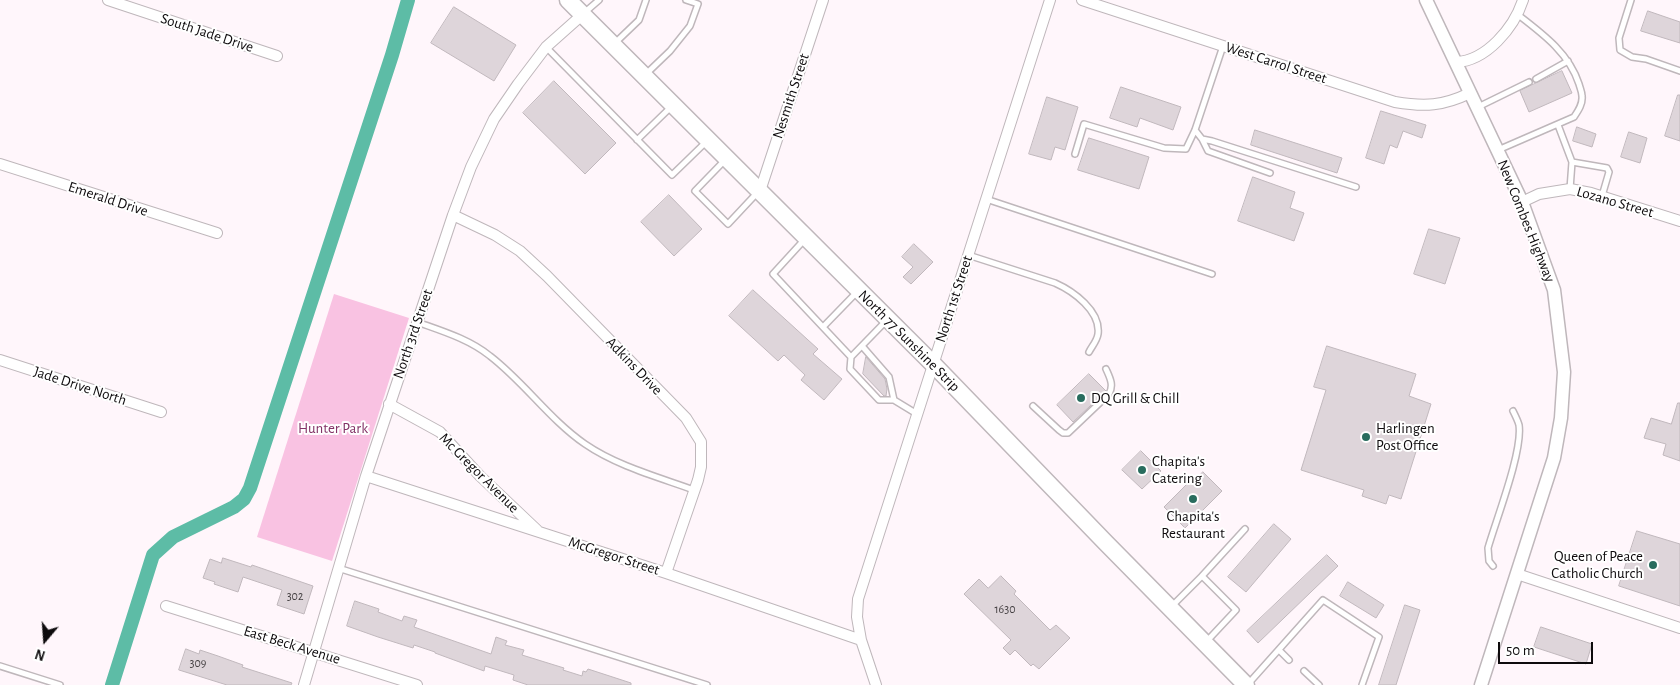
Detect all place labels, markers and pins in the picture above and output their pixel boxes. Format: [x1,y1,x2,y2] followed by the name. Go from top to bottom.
[1091,389,1179,407] place label: DQ Grill & Chill
[1075,392,1087,404] marker: DQ Grill & Chill
[1376,419,1438,454] place label: Harlingen Post Office
[1360,431,1372,443] marker: Harlingen Post Office
[1152,452,1205,487] place label: Chapita's Catering
[1136,464,1148,476] marker: Chapita's Catering
[1187,493,1199,505] marker: Chapita's Restaurant
[1161,507,1225,542] place label: Chapita's Restaurant
[1551,547,1643,582] place label: Queen of Peace Catholic Church
[1647,559,1659,571] marker: Queen of Peace Catholic Church

